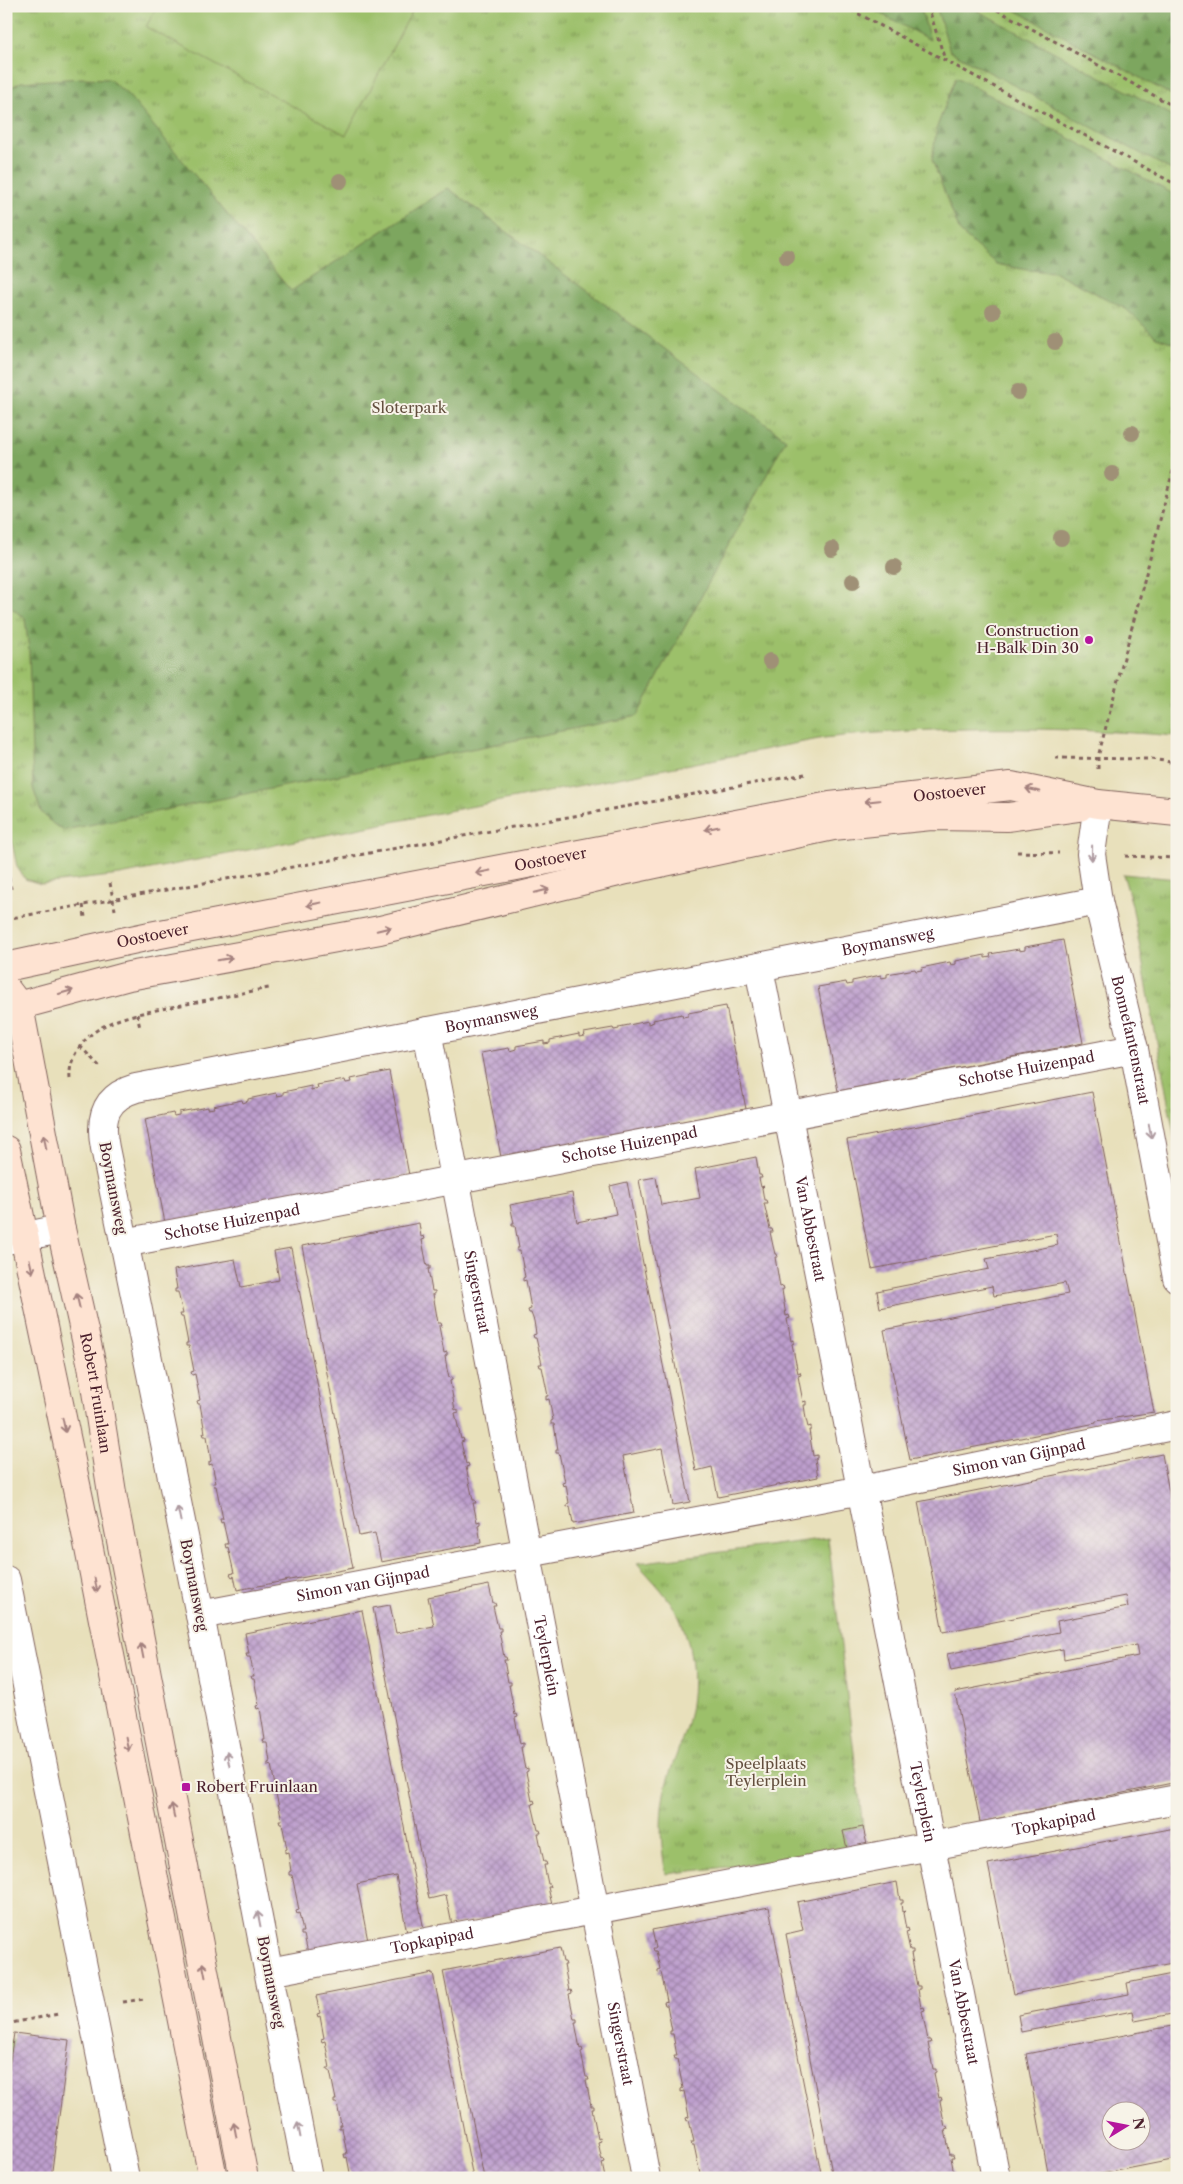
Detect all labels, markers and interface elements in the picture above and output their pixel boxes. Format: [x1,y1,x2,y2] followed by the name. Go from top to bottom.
[372,398,448,417] park label: Sloterpark
[976,621,1080,657] place label: Construction H-Balk Din 30
[1083,634,1095,646] marker: Construction H-Balk Din 30
[912,779,988,806] street label: Oostoever
[1025,785,1041,795] one-way arrow
[864,796,880,806] one-way arrow
[704,824,720,833] one-way arrow
[513,843,589,875] street label: Oostoever
[1087,844,1097,860] one-way arrow
[476,867,492,877] one-way arrow
[534,885,550,895] one-way arrow
[307,900,323,910] one-way arrow
[115,919,191,952] street label: Oostoever
[840,923,935,960] street label: Boymansweg
[376,924,392,933] one-way arrow
[216,953,232,963] one-way arrow
[1107,974,1154,1107] street label: Bonnefantenstraat
[57,987,73,997] one-way arrow
[443,1000,539,1037] street label: Boymansweg
[957,1047,1096,1091] street label: Schotse Huizenpad
[560,1122,699,1167] street label: Schotse Huizenpad
[1145,1123,1155,1139] one-way arrow
[40,1134,49,1150] one-way arrow
[95,1140,132,1236] street label: Boymansweg
[791,1174,830,1284] street label: Van Abbestraat
[162,1199,302,1244] street label: Schotse Huizenpad
[460,1249,495,1336] street label: Singerstraat
[27,1258,36,1274] one-way arrow
[72,1294,82,1310] one-way arrow
[76,1331,116,1455] street label: Robert Fruinlaan
[59,1417,69,1433] one-way arrow
[951,1434,1087,1480] street label: Simon van Gijnpad
[174,1506,183,1522] one-way arrow
[176,1537,213,1633] street label: Boymansweg
[295,1562,431,1606] street label: Simon van Gijnpad
[92,1576,101,1592] one-way arrow
[530,1614,564,1698] street label: Teylerplein
[137,1644,147,1660] one-way arrow
[123,1736,132,1752] one-way arrow
[223,1751,232,1767] one-way arrow
[725,1754,807,1790] park label: Speelplaats Teylerplein
[906,1760,940,1844] street label: Teylerplein
[196,1777,319,1796] place label: Robert Fruinlaan
[180,1781,192,1793] marker: Robert Fruinlaan
[168,1803,177,1819] one-way arrow
[1010,1805,1097,1839] street label: Topkapipad
[254,1911,263,1927] one-way arrow
[389,1923,475,1958] street label: Topkapipad
[253,1934,290,2030] street label: Boymansweg
[944,1957,984,2067] street label: Van Abbestraat
[198,1963,208,1979] one-way arrow
[604,2000,638,2088] street label: Singerstraat
[1100,2102,1150,2152] north arrow
[1129,2116,1149,2131] text: N
[230,2122,239,2138] one-way arrow
[293,2122,303,2138] one-way arrow

